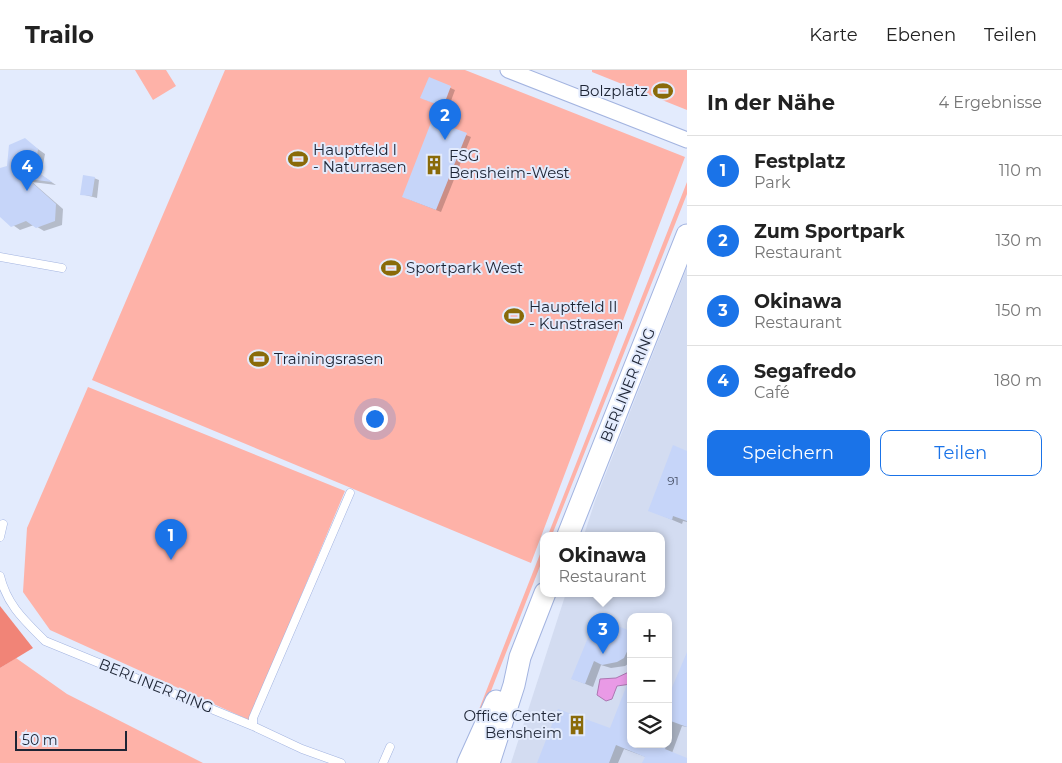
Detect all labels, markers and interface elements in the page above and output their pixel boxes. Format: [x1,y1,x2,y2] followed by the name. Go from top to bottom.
[25,20,94,49] text: Trailo
[809,24,858,46] text: Karte
[886,24,956,46] text: Ebenen
[984,24,1037,46] text: Teilen
[652,80,674,102] sports icon: Bolzplatz
[579,81,648,100] place label: Bolzplatz
[707,90,835,115] text: In der Nähe
[938,93,1042,112] text: 4 Ergebnisse
[429,99,461,140] pin: 2
[313,140,407,176] place label: Hauptfeld I - Naturrasen
[449,146,570,182] place label: FSG Bensheim-West
[287,148,309,170] sports icon: Hauptfeld I - Naturrasen
[11,150,43,191] pin: 4
[754,150,845,173] text: Festplatz
[423,154,445,176] building icon: FSG Bensheim-West
[720,161,726,180] text: 1
[999,161,1042,180] text: 110 m
[754,173,791,192] text: Park
[754,220,905,243] text: Zum Sportpark
[718,231,728,250] text: 2
[995,231,1042,250] text: 130 m
[754,243,842,262] text: Restaurant
[380,257,402,279] sports icon: Sportpark West
[406,258,523,277] place label: Sportpark West
[754,290,842,313] text: Okinawa
[529,297,623,333] place label: Hauptfeld II - Kunstrasen
[718,301,728,320] text: 3
[995,301,1042,320] text: 150 m
[503,305,525,327] sports icon: Hauptfeld II - Kunstrasen
[754,313,842,332] text: Restaurant
[596,325,659,445] street label: BERLINER RING
[248,348,270,370] sports icon: Trainingsrasen
[274,349,383,368] place label: Trainingsrasen
[754,360,856,383] text: Segafredo
[717,371,729,390] text: 4
[994,371,1042,390] text: 180 m
[754,383,790,402] text: Café
[362,406,388,432] your location
[707,430,870,476] button: Speichern
[880,430,1042,476] button: Teilen
[667,473,679,488] house number: 91
[155,519,187,560] pin: 1
[540,532,665,597] popup
[559,544,646,567] text: Okinawa
[559,567,646,586] text: Restaurant
[587,613,619,654] pin: 3
[627,613,672,748] map controls
[627,613,672,658] button: +
[96,654,216,717] street label: BERLINER RING
[627,658,672,703] button: −
[627,703,672,748] button: layers
[464,706,562,742] place label: Office Center Bensheim
[566,714,588,736] building icon: Office Center Bensheim
[15,728,128,751] scale bar
[22,731,58,749] text: 50 m

